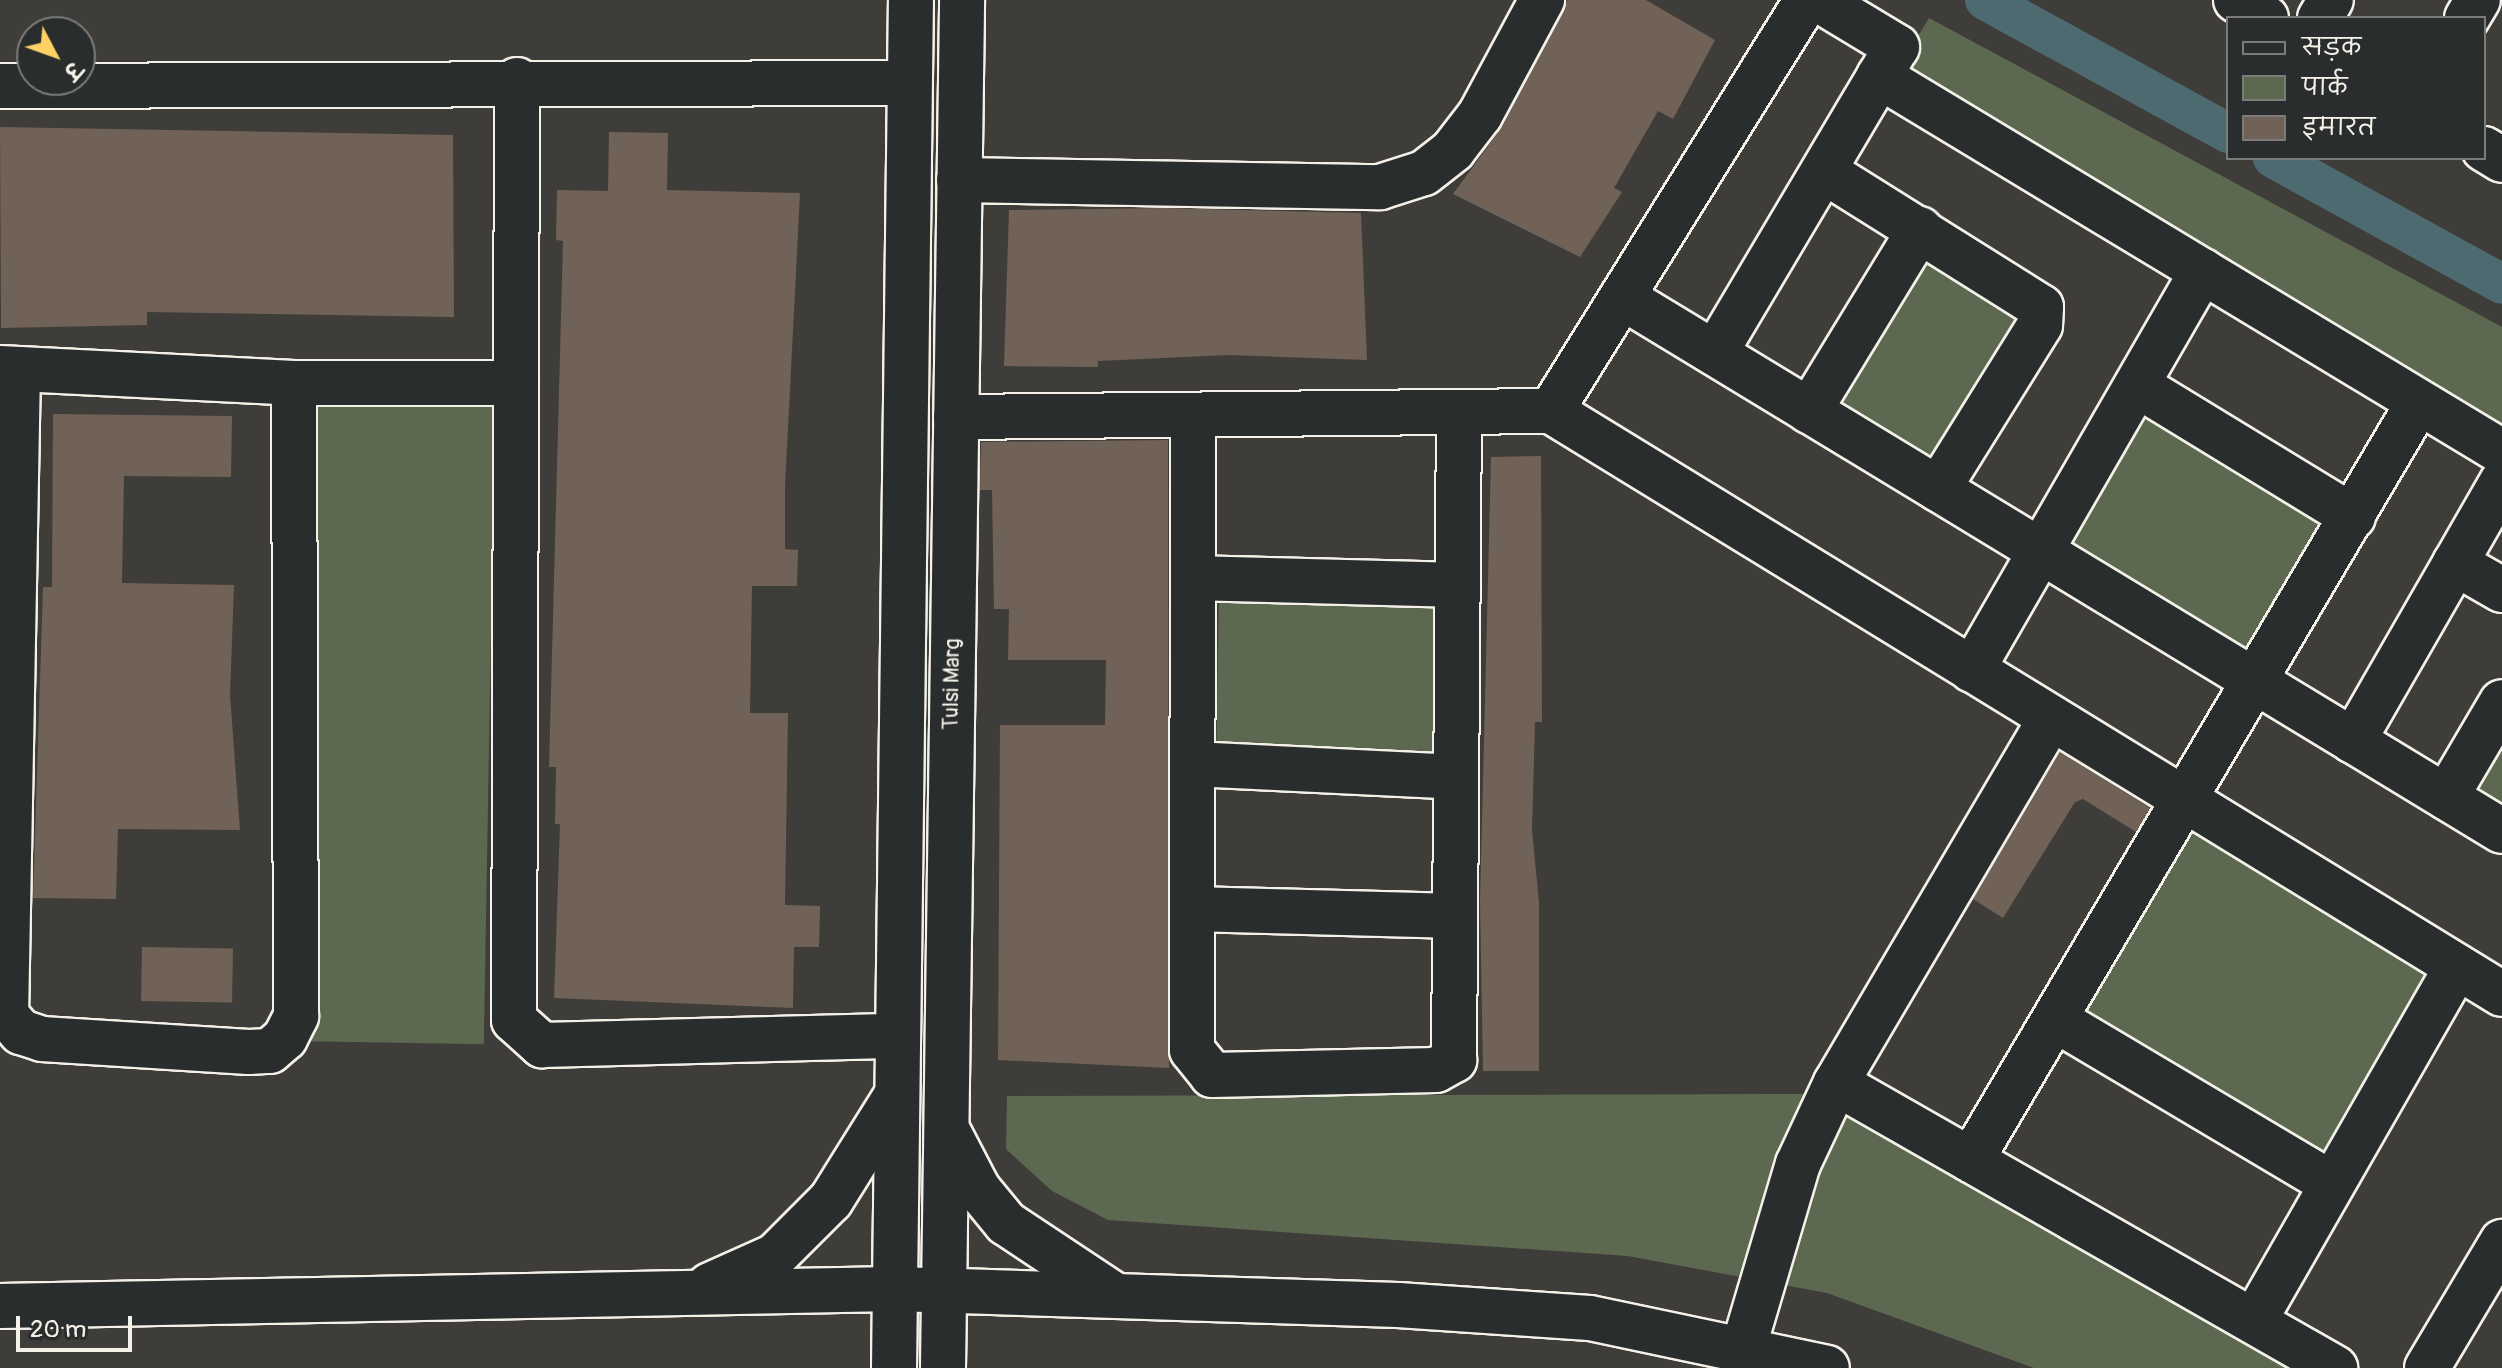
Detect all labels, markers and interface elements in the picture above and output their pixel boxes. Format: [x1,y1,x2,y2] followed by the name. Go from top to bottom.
[16,16,96,96] north arrow
[2226,16,2486,160] legend
[2302,33,2361,62] text: सड़क
[57,56,88,85] text: उ
[2302,73,2347,102] text: पार्क
[2302,113,2375,142] text: इमारत
[938,638,966,730] street label: Tulsi Marg
[20,1300,136,1350] scale bar
[30,1315,86,1344] text: 20 m

